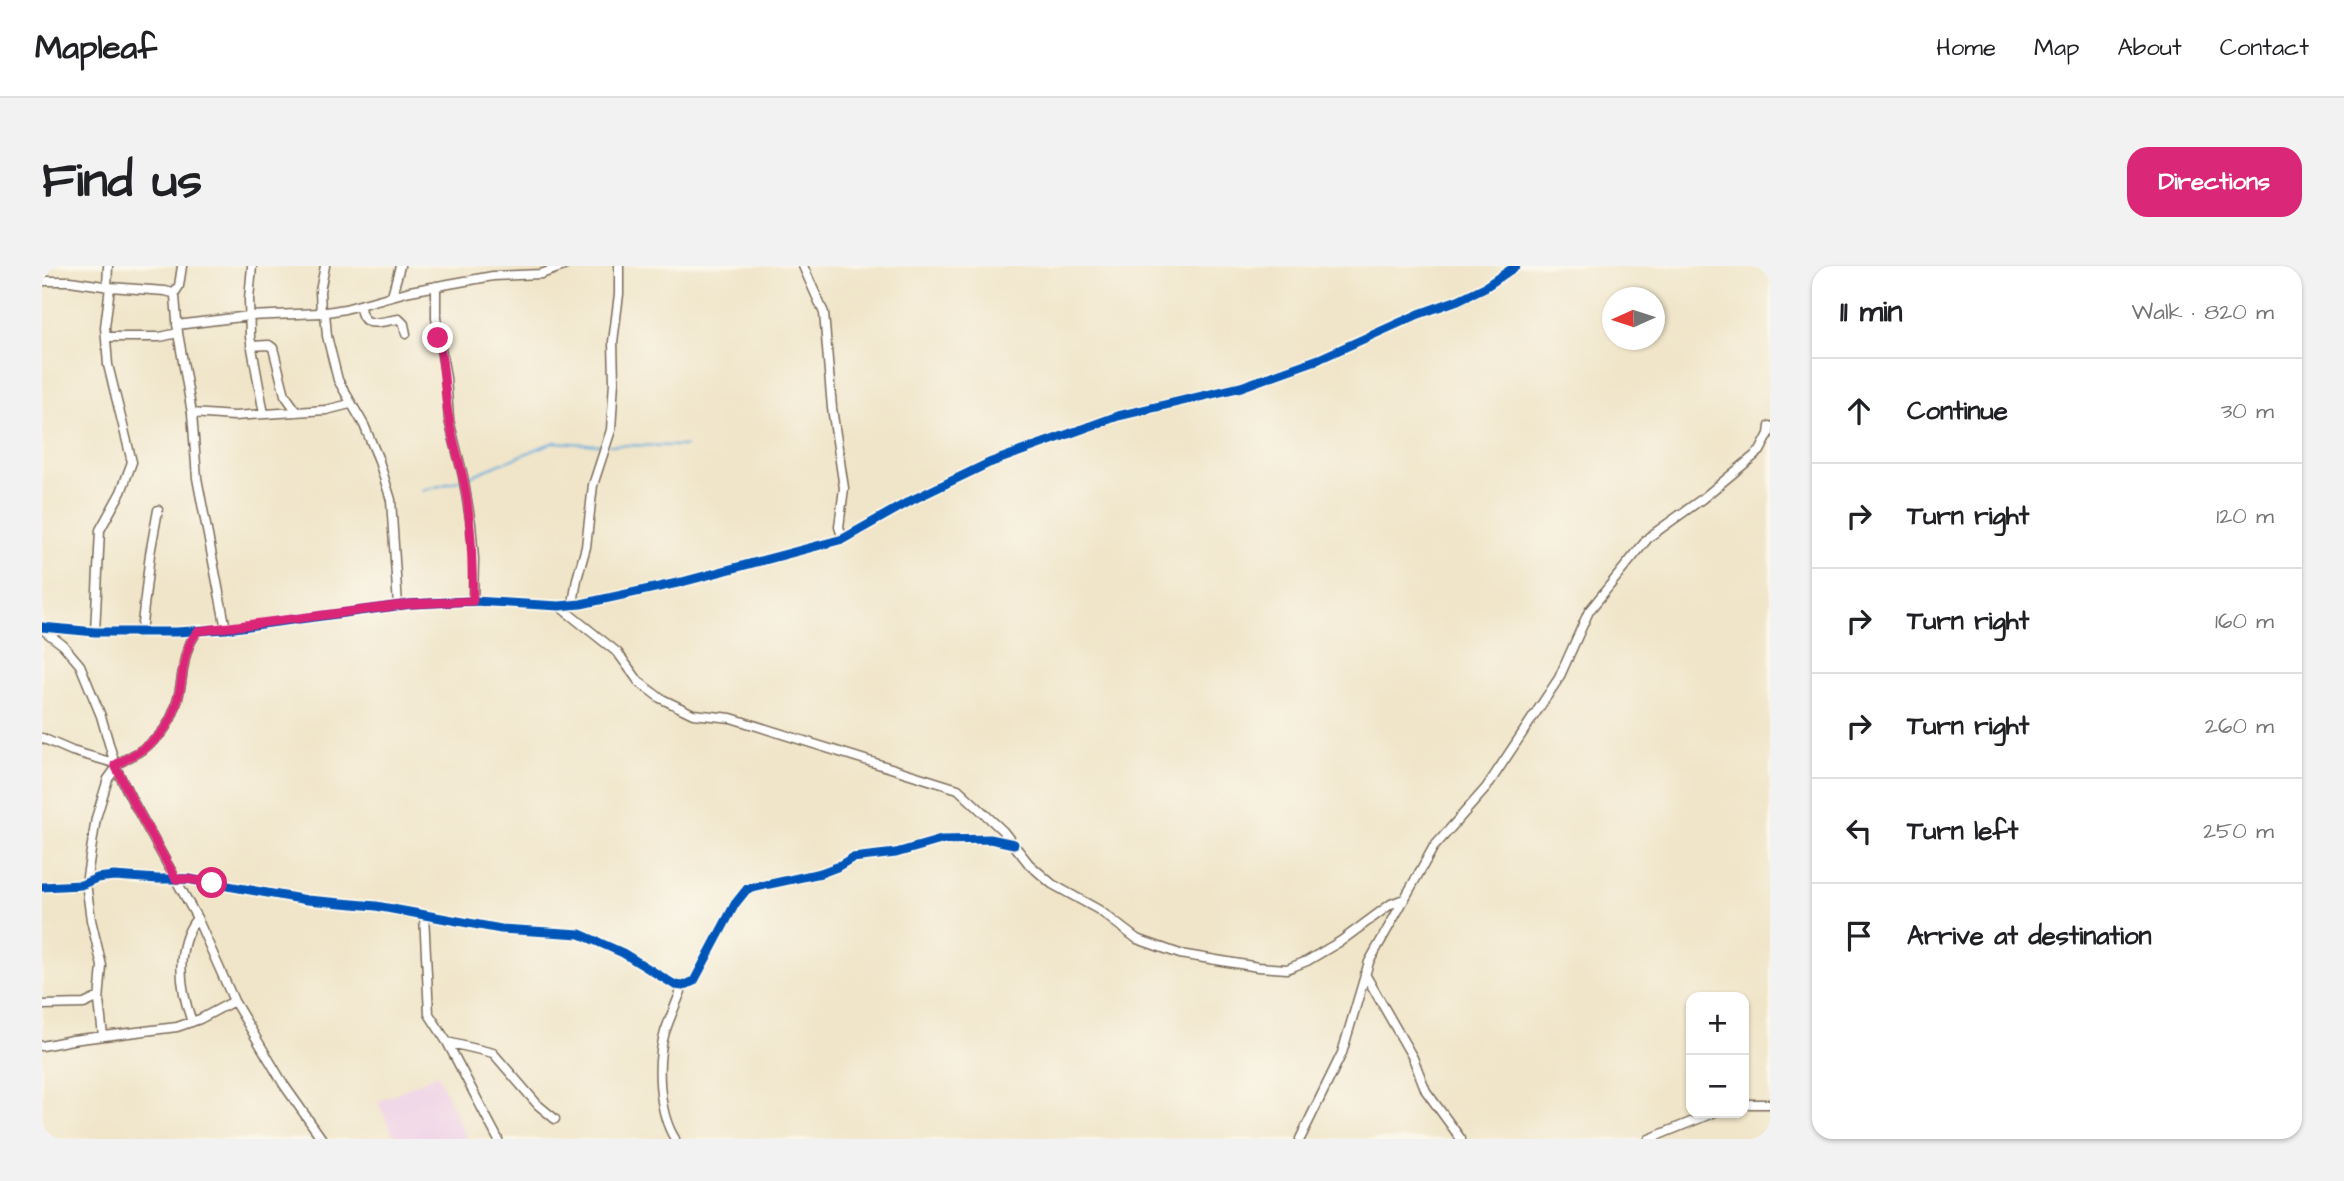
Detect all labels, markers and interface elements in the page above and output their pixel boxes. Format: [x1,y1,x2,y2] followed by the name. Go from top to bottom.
[35,25,157,71] text: Mapleaf
[1936,31,1996,65] text: Home
[2034,31,2079,65] text: Map
[2117,31,2182,65] text: About
[2220,31,2309,65] text: Contact
[2127,147,2302,217] button: Directions
[42,148,202,216] text: Find us
[1602,287,1665,350] north arrow
[1840,291,1903,333] text: 11 min
[2132,296,2274,328] text: Walk · 820 m
[422,322,453,353] route end
[1840,392,1878,430] icon: ahead
[1907,393,2008,429] text: Continue
[2221,395,2274,427] text: 30 m
[1840,497,1878,535] icon: right
[1907,498,2029,534] text: Turn right
[2216,500,2274,532] text: 120 m
[1840,602,1878,640] icon: right
[1907,603,2029,639] text: Turn right
[2215,605,2274,637] text: 160 m
[1840,707,1878,745] icon: right
[1907,708,2029,744] text: Turn right
[2205,710,2274,742] text: 260 m
[1840,812,1878,850] icon: left
[1907,813,2018,849] text: Turn left
[2203,815,2274,847] text: 250 m
[196,867,227,898] route start
[1840,917,1878,955] icon: arrive
[1907,918,2152,954] text: Arrive at destination
[1686,992,1749,1118] map controls
[1686,992,1749,1055] button: +
[1686,1055,1749,1118] button: −

